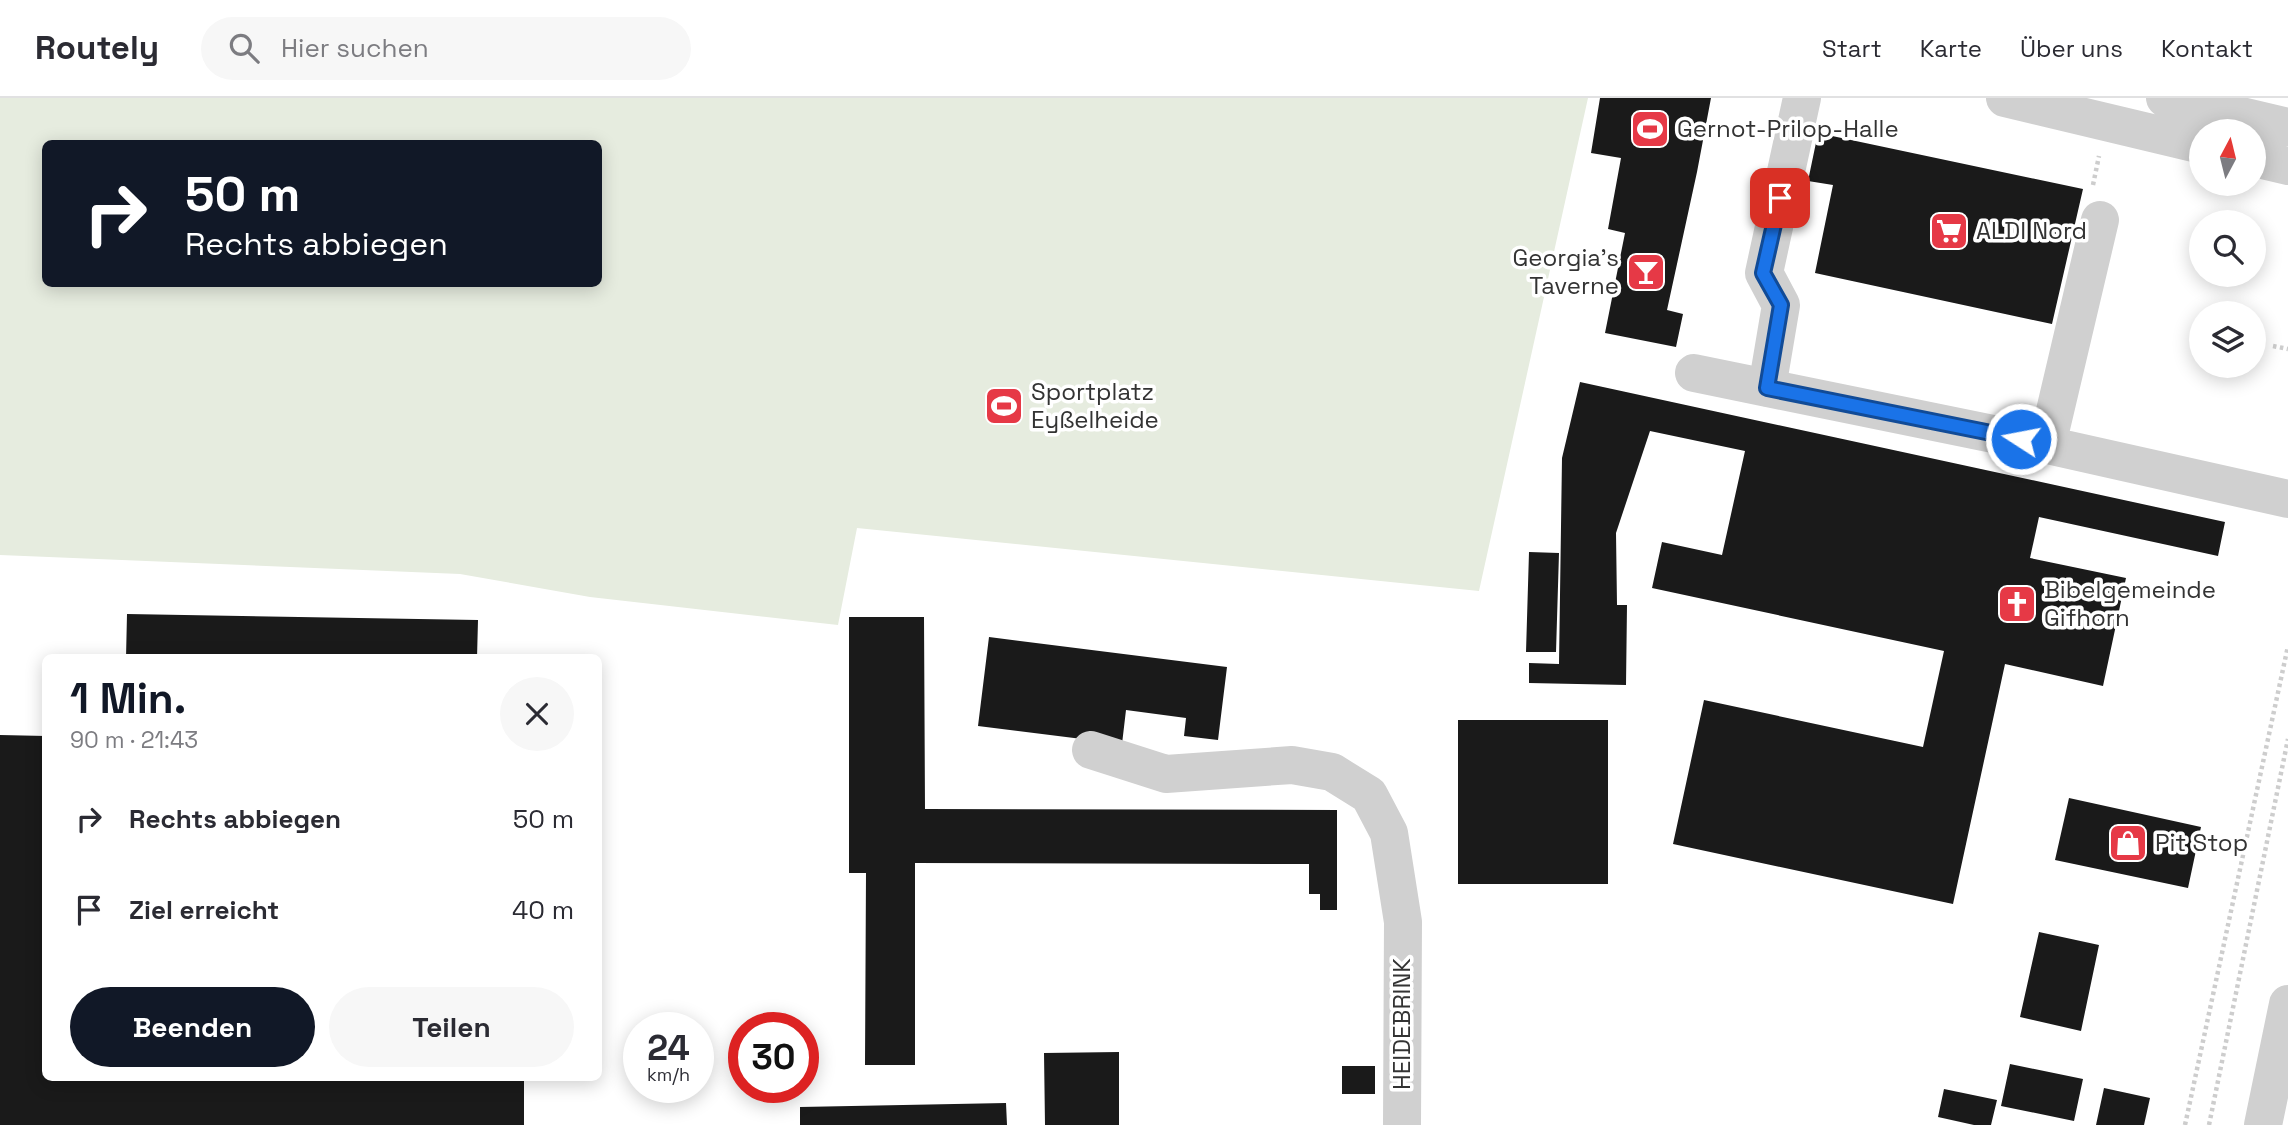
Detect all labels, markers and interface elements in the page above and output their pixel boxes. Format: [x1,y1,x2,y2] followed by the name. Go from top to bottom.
[201,17,691,80] search box
[35,27,159,69] text: Routely
[225,29,263,67] icon: search
[281,31,429,65] text: Hier suchen
[1822,33,1882,64] text: Start
[1920,33,1982,64] text: Karte
[2020,33,2123,64] text: Über uns
[2161,33,2253,64] text: Kontakt
[1629,108,1671,150] sports icon: Gernot-Prilop-Halle
[1677,113,1899,144] place label: Gernot-Prilop-Halle
[2189,119,2266,196] north arrow
[2189,119,2266,378] map controls
[185,163,300,225] text: 50 m
[70,168,161,259] icon: right
[1750,168,1810,228] pin
[1761,179,1799,217] icon: arrive
[1928,210,1970,252] supermarket icon: ALDI Nord
[2189,210,2266,287] button: search
[1976,215,2087,246] place label: ALDI Nord
[185,224,448,264] text: Rechts abbiegen
[1512,242,1619,301] place label: Georgia's Taverne
[1625,251,1667,293] bar icon: Georgia's Taverne
[2189,301,2266,378] button: layers
[1031,376,1159,435] place label: Sportplatz Eyßelheide
[983,385,1025,427] sports icon: Sportplatz Eyßelheide
[1984,402,2058,476] position arrow
[2044,574,2216,633] place label: Bibelgemeinde Gifhorn
[1996,583,2038,625] church icon: Bibelgemeinde Gifhorn
[70,672,186,725] text: 1 Min.
[500,677,574,751] button: close
[70,725,198,755] text: 90 m · 21:43
[70,800,108,838] icon: right
[129,802,341,836] text: Rechts abbiegen
[513,802,574,836] text: 50 m
[2107,822,2149,864] shop icon: Pit Stop
[2155,827,2248,858] place label: Pit Stop
[70,891,108,929] icon: arrive
[129,893,279,927] text: Ziel erreicht
[512,893,574,927] text: 40 m
[1386,958,1417,1090] street label: HEIDEBRINK
[70,987,315,1067] button: Beenden
[329,987,574,1067] button: Teilen
[728,1012,819,1103] speed limit sign: 30
[647,1026,690,1070] text: 24
[647,1063,690,1086] text: km/h

